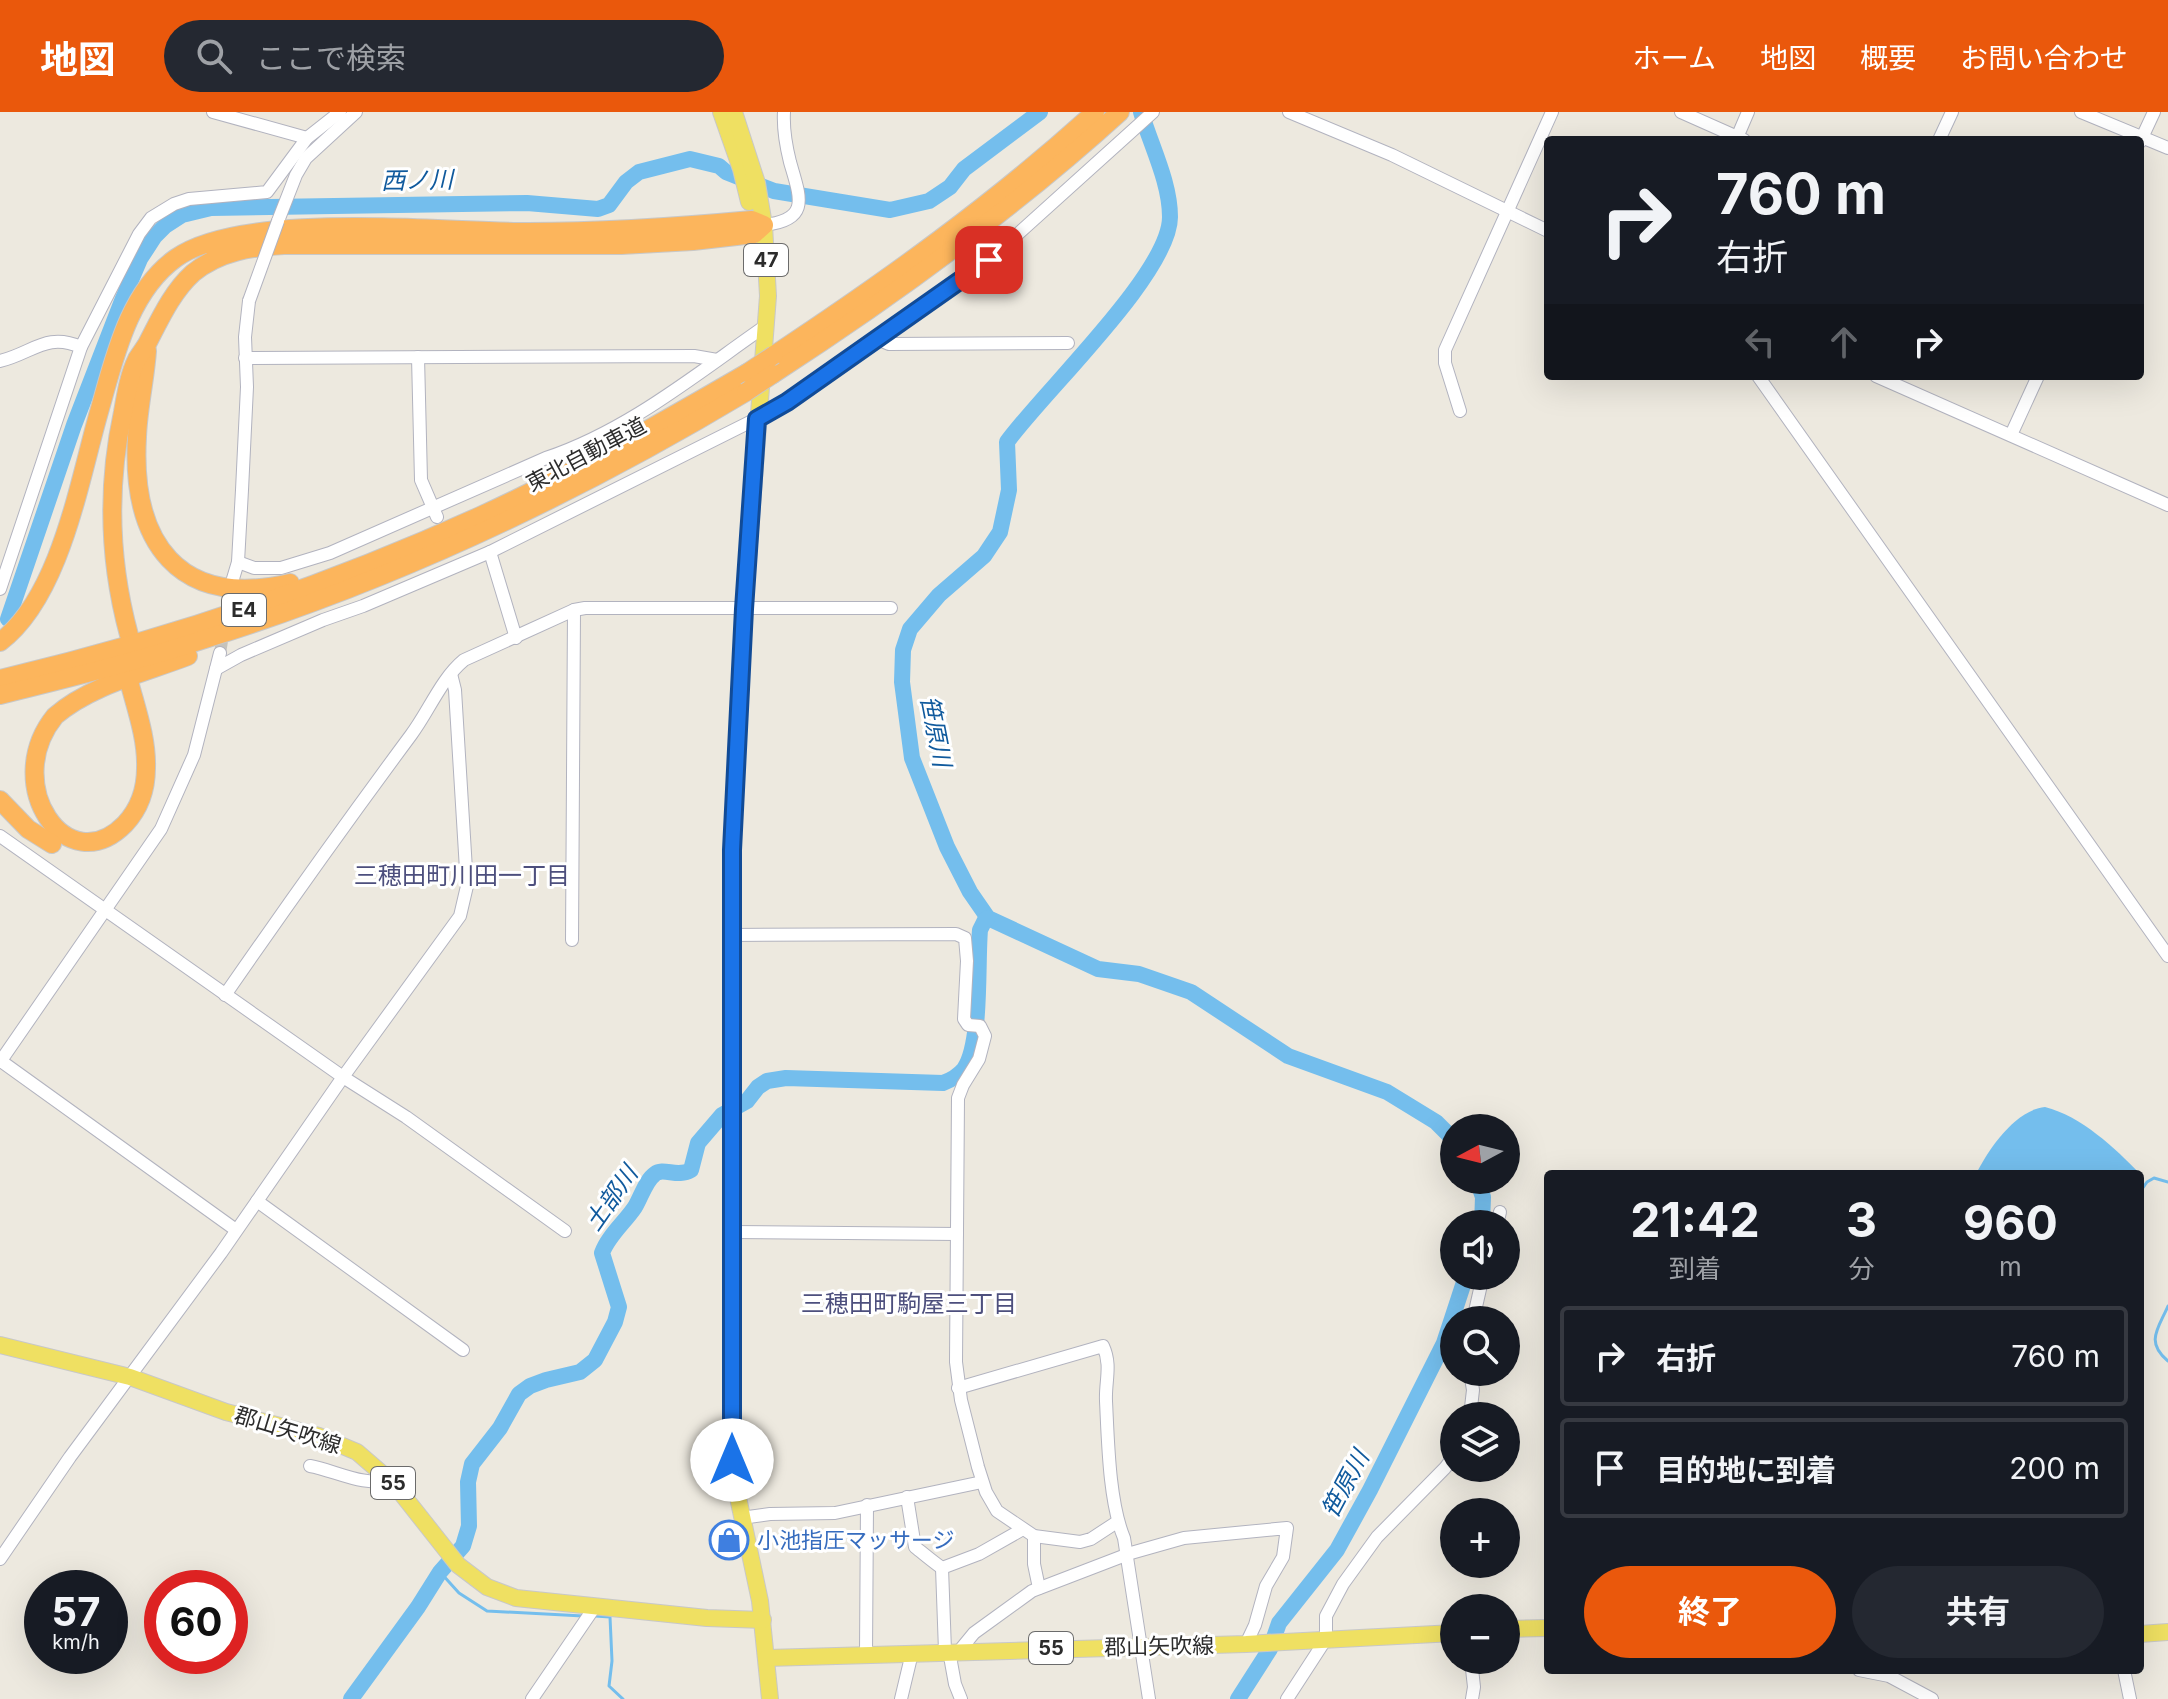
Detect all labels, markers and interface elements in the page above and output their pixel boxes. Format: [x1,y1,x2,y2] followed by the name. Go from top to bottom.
[164,20,724,92] search box
[192,34,236,78] icon: search
[40,36,116,82] text: 地図
[256,40,406,76] text: ここで検索
[1633,41,1716,75] text: ホーム
[1760,41,1816,75] text: 地図
[1860,41,1916,75] text: 概要
[1960,41,2128,75] text: お問い合わせ
[1716,160,1886,228] text: 760 m
[381,165,456,195] water label: 西ノ川
[1584,168,1688,272] icon: right
[955,226,1023,294] pin
[1716,235,1788,279] text: 右折
[967,238,1011,282] icon: arrive
[744,244,788,276] road number: 47
[1738,320,1782,364] icon: left
[1822,320,1866,364] icon: ahead
[1906,320,1950,364] icon: right
[522,412,650,496] street label: 東北自動車道
[222,594,266,626] road number: E4
[915,693,958,772] water label: 笹原川
[354,861,570,890] district label: 三穂田町川田一丁目
[1440,1114,1520,1194] north arrow
[1440,1114,1520,1674] map controls
[578,1158,645,1236] water label: 土部川
[1630,1190,1760,1249] text: 21:42
[1846,1190,1877,1249] text: 3
[1963,1193,2058,1252] text: 960
[1440,1210,1520,1290] button: sound
[1999,1251,2022,1282] text: m
[1669,1253,1721,1284] text: 到着
[1848,1253,1874,1284] text: 分
[801,1289,1017,1318] district label: 三穂田町駒屋三丁目
[1440,1306,1520,1386] button: search
[1588,1334,1632,1378] icon: right
[2011,1338,2100,1374] text: 760 m
[1656,1340,1716,1376] text: 右折
[232,1401,344,1459] street label: 郡山矢吹線
[1440,1402,1520,1482] button: layers
[690,1418,774,1502] position arrow
[1315,1443,1376,1523] water label: 笹原川
[1588,1446,1632,1490] icon: arrive
[2009,1450,2100,1486] text: 200 m
[1656,1452,1836,1488] text: 目的地に到着
[371,1467,415,1499] road number: 55
[1440,1498,1520,1578] button: +
[708,1519,750,1561] shop icon: 小池指圧マッサージ
[757,1527,955,1553] place label: 小池指圧マッサージ
[1584,1566,1836,1658] button: 終了
[1852,1566,2104,1658] button: 共有
[144,1570,248,1674] speed limit sign: 60
[52,1587,100,1636] text: 57
[1440,1594,1520,1674] button: −
[52,1630,100,1654] text: km/h
[1029,1632,1073,1664] road number: 55
[1104,1632,1214,1660] street label: 郡山矢吹線

